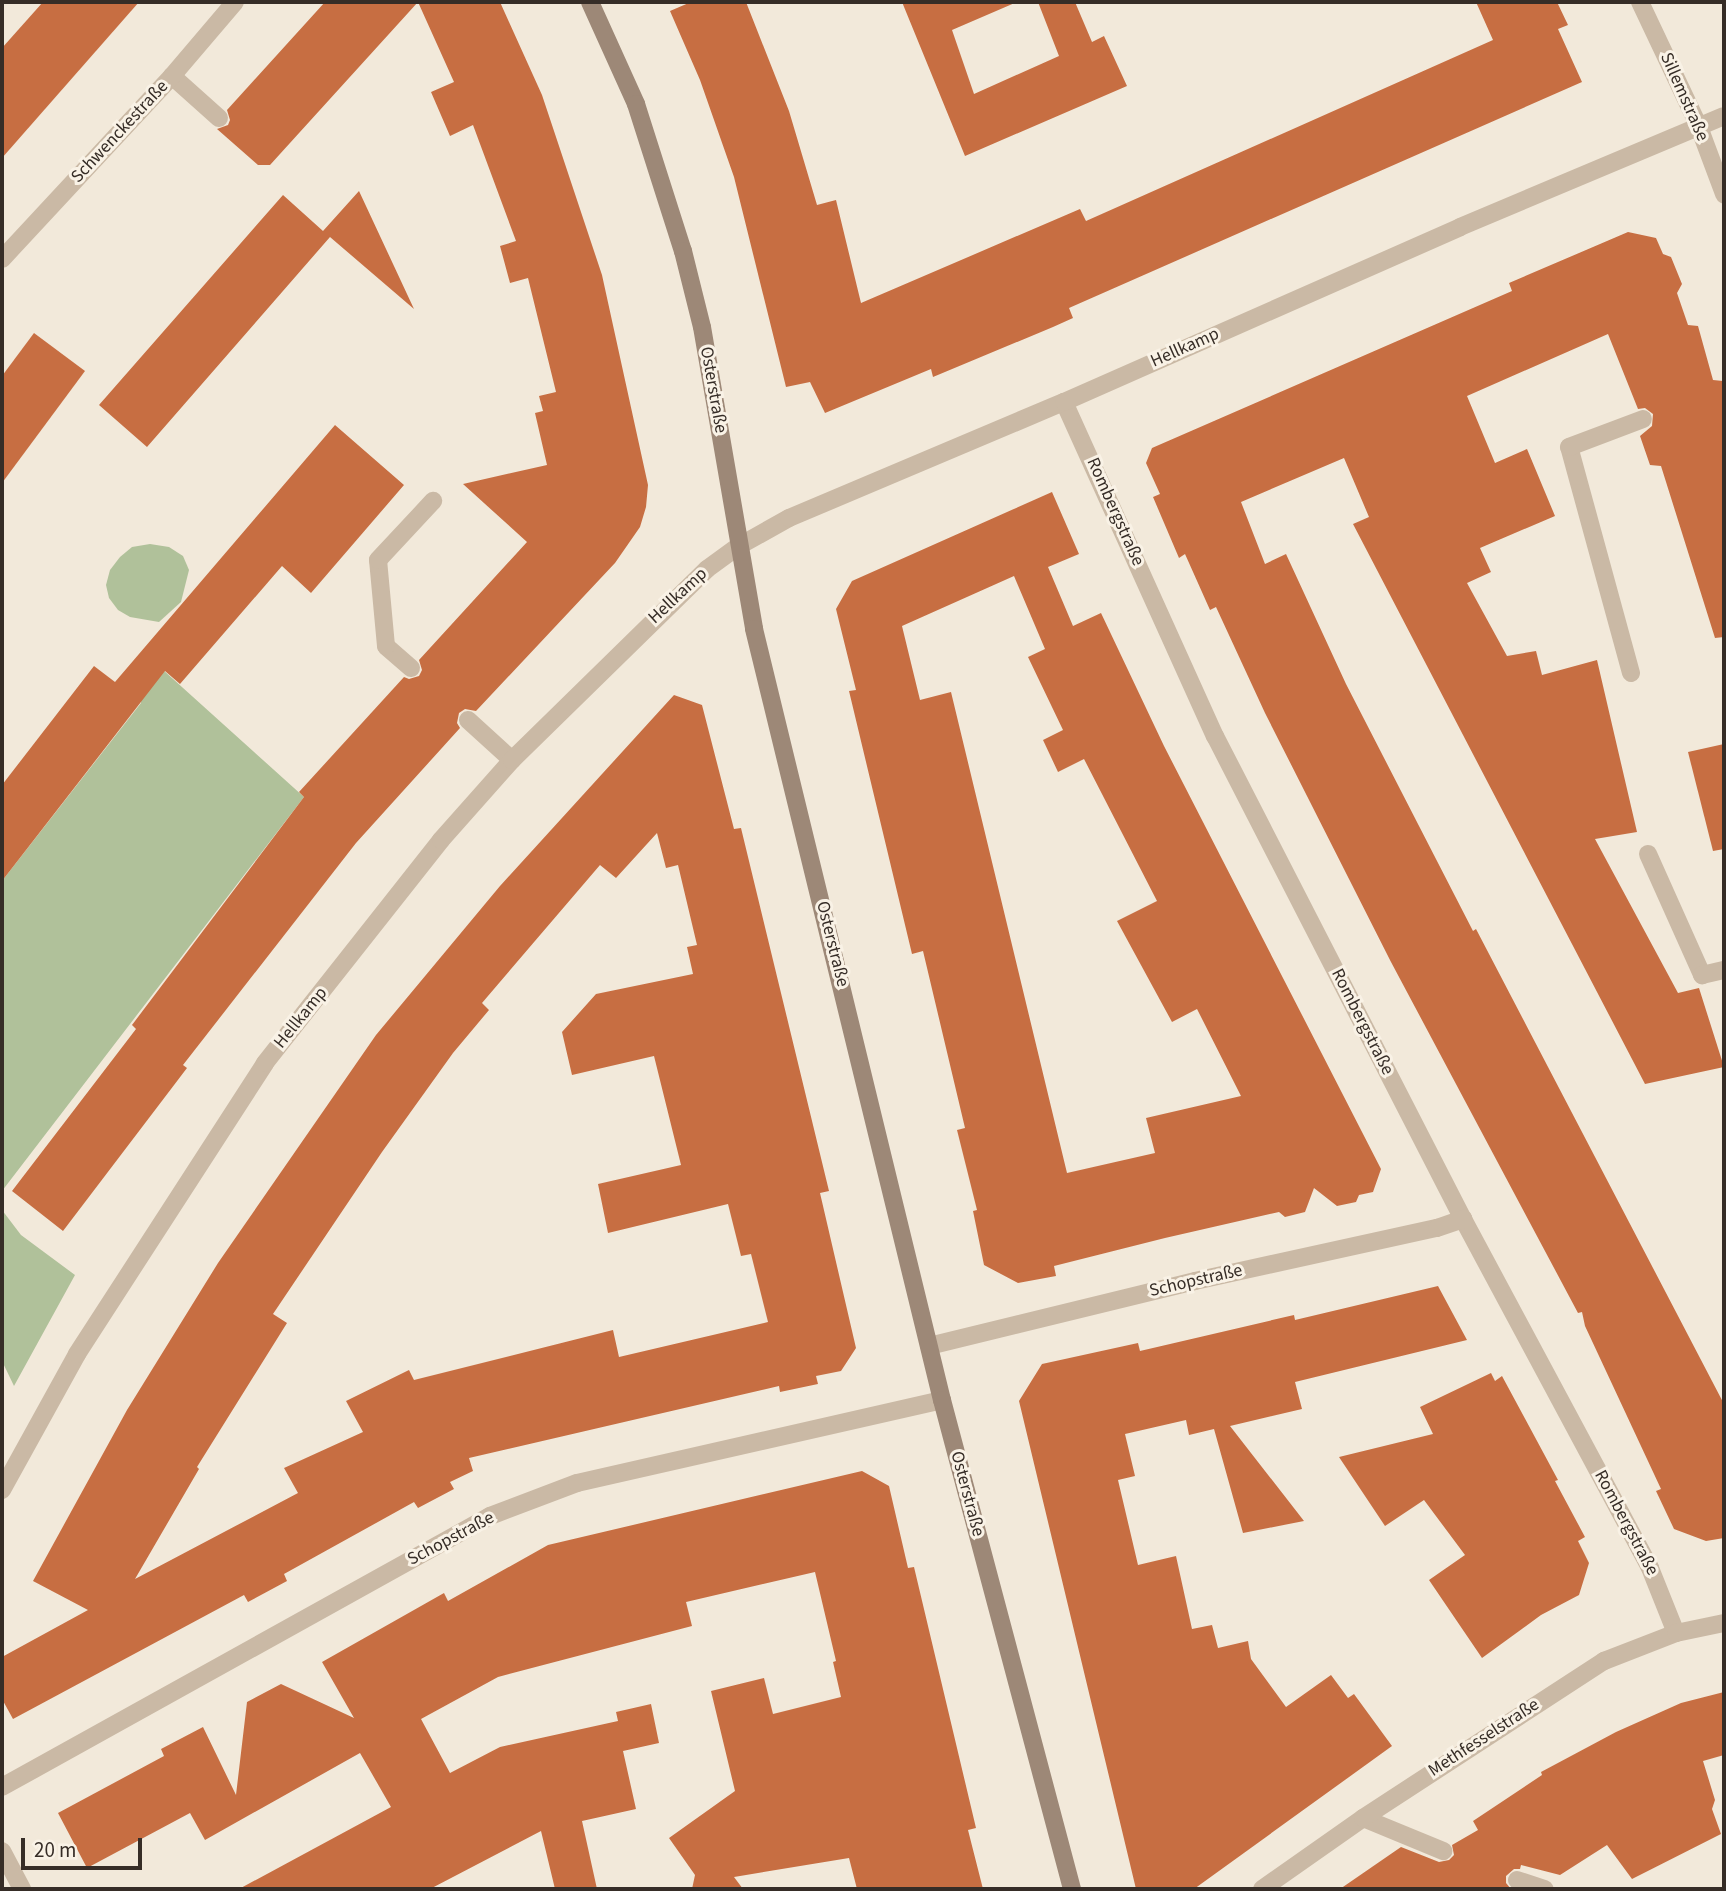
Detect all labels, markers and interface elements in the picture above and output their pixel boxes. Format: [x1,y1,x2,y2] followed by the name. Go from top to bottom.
[1655,49,1713,145] street label: Sillemstraße
[67,76,173,188] street label: Schwenckestraße
[1147,323,1223,373] street label: Hellkamp
[695,345,731,435] street label: Osterstraße
[1081,455,1149,569] street label: Rombergstraße
[644,563,712,629] street label: Hellkamp
[811,899,853,989] street label: Osterstraße
[1326,965,1398,1079] street label: Rombergstraße
[270,983,332,1053] street label: Hellkamp
[1147,1260,1245,1302] street label: Schopstraße
[945,1449,989,1539] street label: Osterstraße
[1589,1467,1663,1579] street label: Rombergstraße
[404,1507,498,1571] street label: Schopstraße
[1425,1694,1543,1782] street label: Methfesselstraße
[24,1825,145,1869] scale bar
[34,1835,76,1865] text: 20 m

